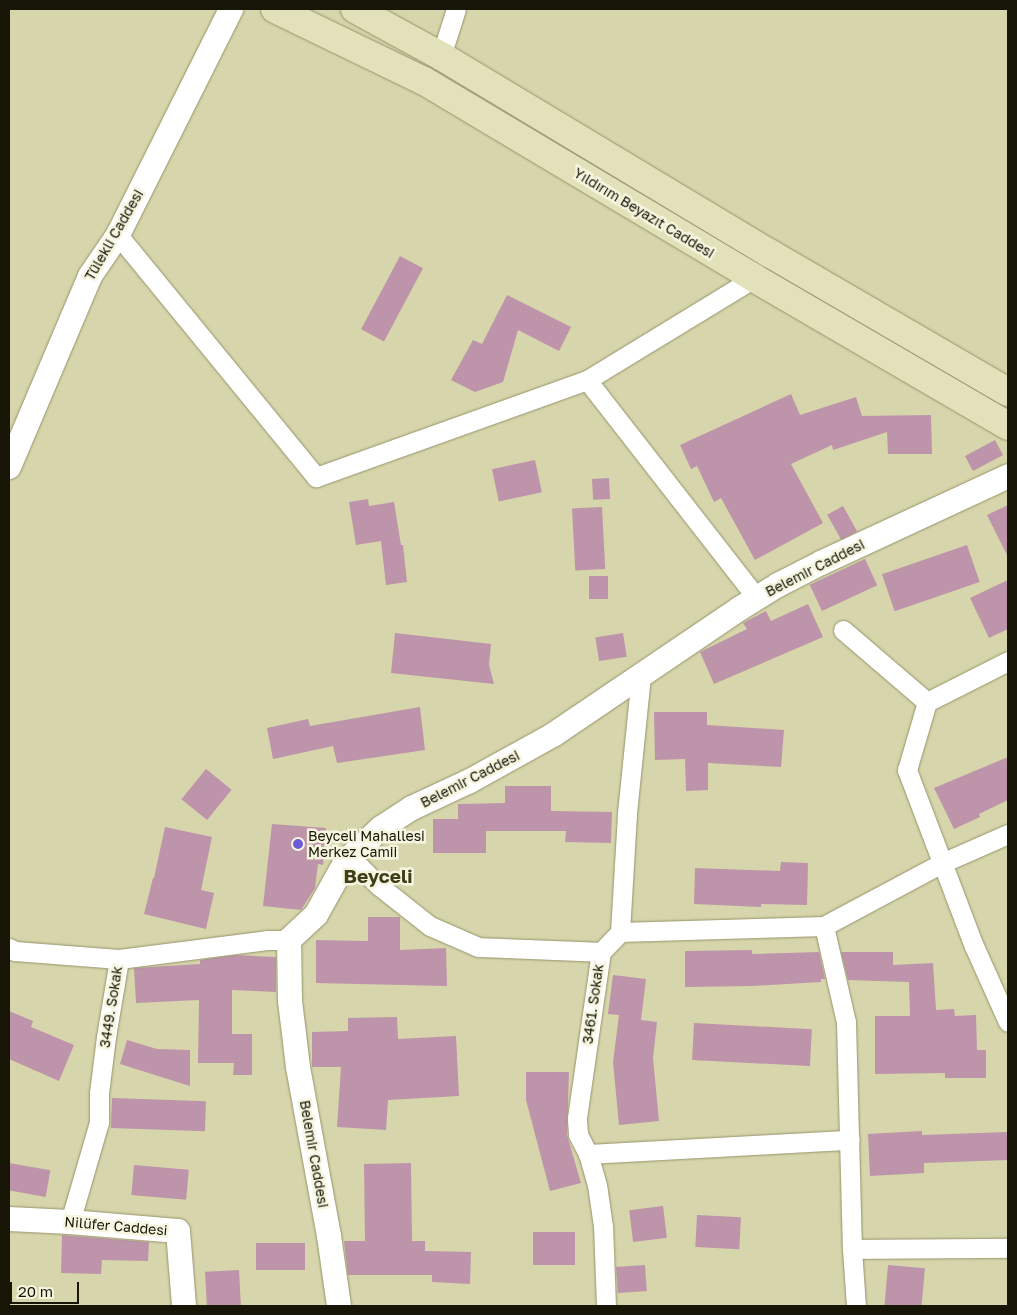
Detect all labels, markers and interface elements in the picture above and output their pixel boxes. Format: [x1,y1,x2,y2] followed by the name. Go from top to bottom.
[571,164,717,262] street label: Yıldırım Beyazıt Caddesi
[81,187,147,283] street label: Tülekli Caddesi
[763,536,867,600] street label: Belemir Caddesi
[418,747,522,811] street label: Belemir Caddesi
[308,828,425,860] place label: Beyceli Mahallesi Merkez Camii
[292,838,304,850] marker: Beyceli Mahallesi Merkez Camii
[344,865,412,887] district label: Beyceli
[579,963,607,1045] street label: 3461. Sokak
[96,965,126,1049] street label: 3449. Sokak
[296,1099,332,1209] street label: Belemir Caddesi
[64,1213,168,1239] street label: Nilüfer Caddesi
[12,1272,81,1304] scale bar
[18,1282,53,1300] text: 20 m

